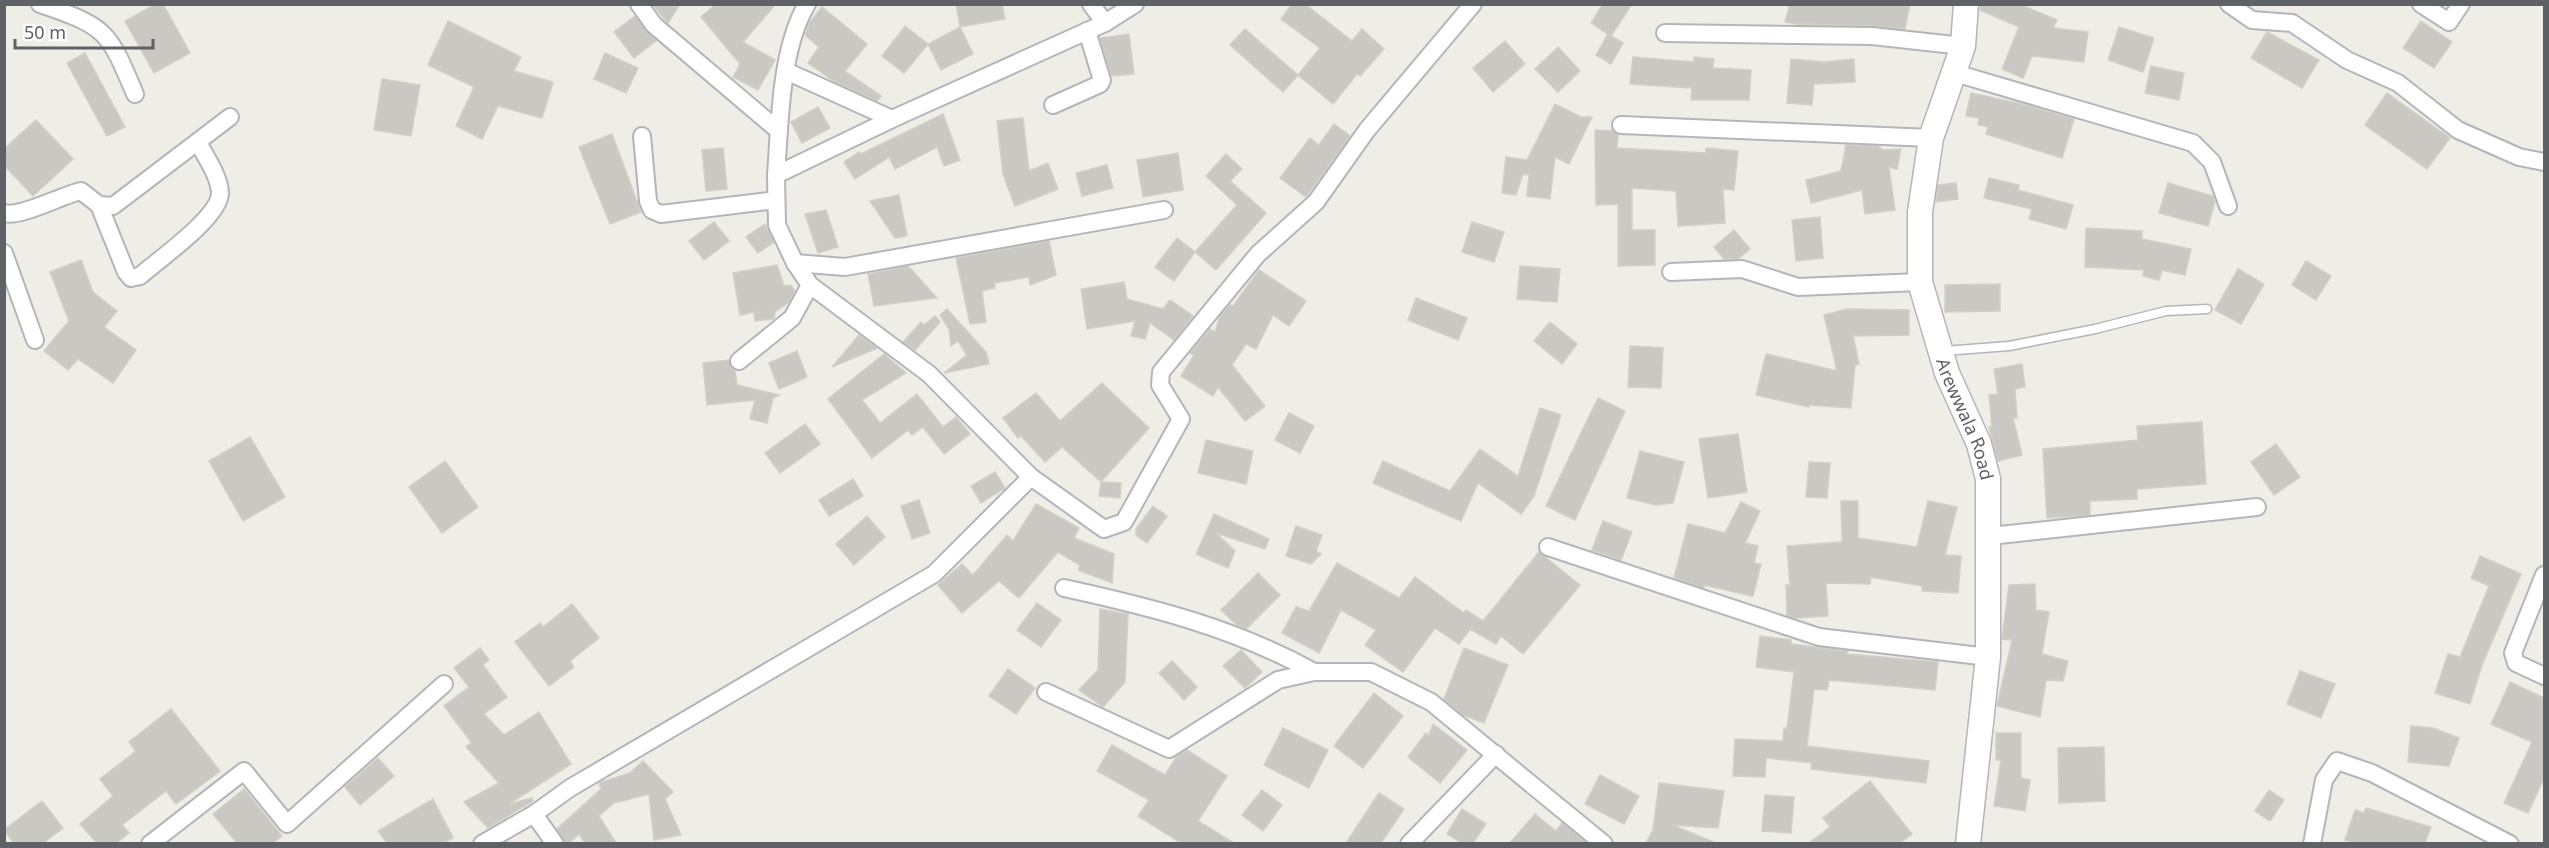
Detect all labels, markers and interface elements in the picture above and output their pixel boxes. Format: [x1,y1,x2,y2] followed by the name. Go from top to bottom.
[15,12,153,50] scale bar
[24,20,66,44] text: 50 m
[1931,355,2000,482] street label: Arewwala Road

